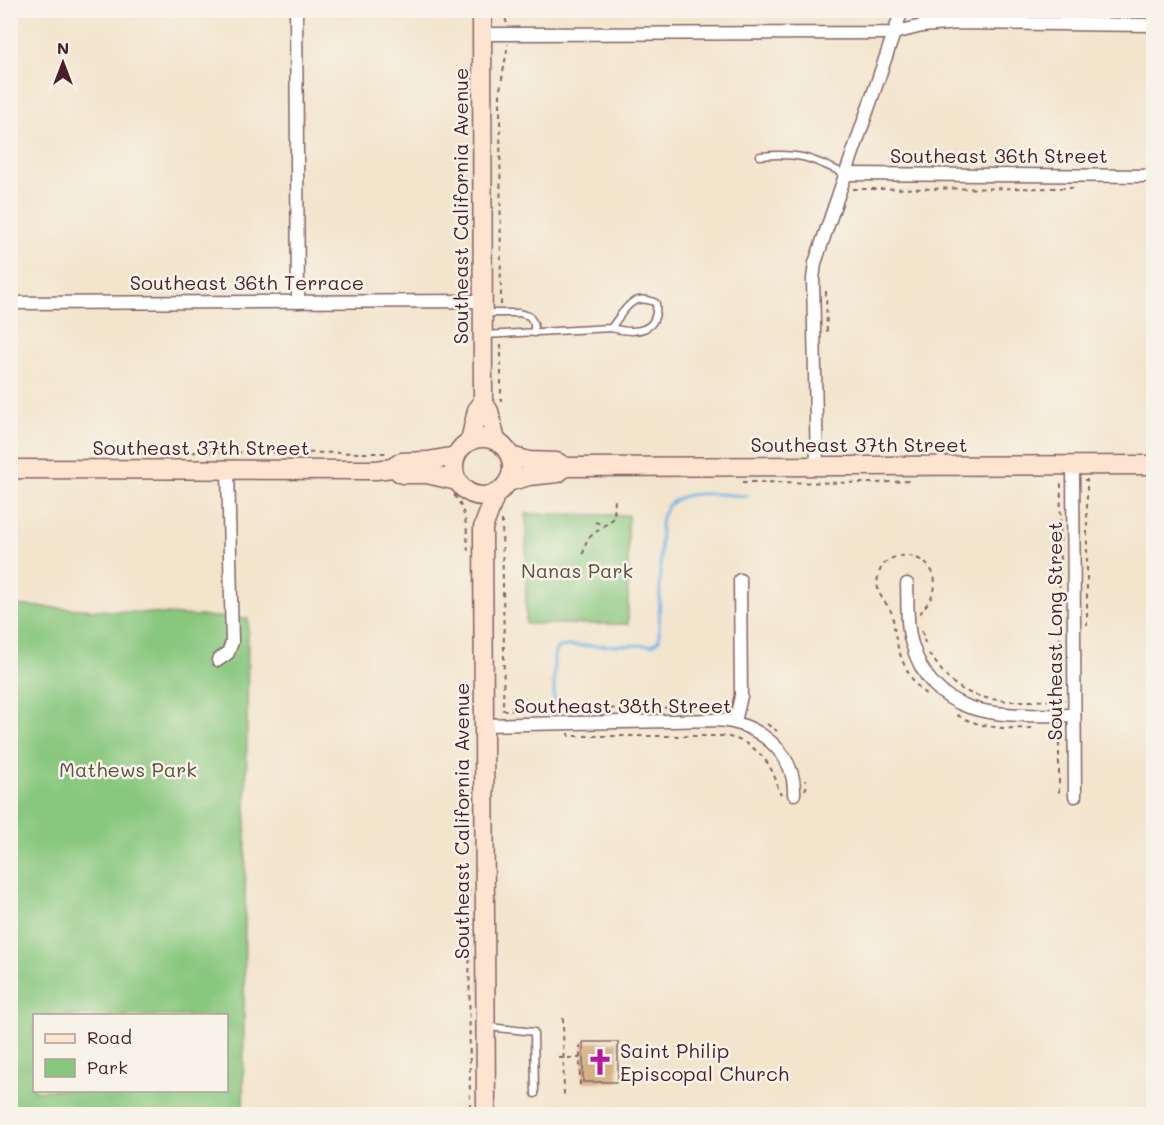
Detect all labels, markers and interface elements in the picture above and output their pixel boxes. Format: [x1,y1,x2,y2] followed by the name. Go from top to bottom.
[33,33,93,93] north arrow
[57,37,69,58] text: N
[447,68,473,344] street label: Southeast California Avenue
[890,142,1108,168] street label: Southeast 36th Street
[130,269,364,295] street label: Southeast 36th Terrace
[751,431,967,457] street label: Southeast 37th Street
[93,434,309,460] street label: Southeast 37th Street
[1041,521,1067,741] street label: Southeast Long Street
[521,557,633,583] park label: Nanas Park
[448,683,474,959] street label: Southeast California Avenue
[514,692,732,718] street label: Southeast 38th Street
[59,756,197,782] park label: Mathews Park
[33,1014,228,1092] legend
[87,1025,132,1049] text: Road
[620,1037,789,1086] place label: Saint Philip Episcopal Church
[585,1047,615,1077] church icon: Saint Philip Episcopal Church
[87,1055,128,1079] text: Park

